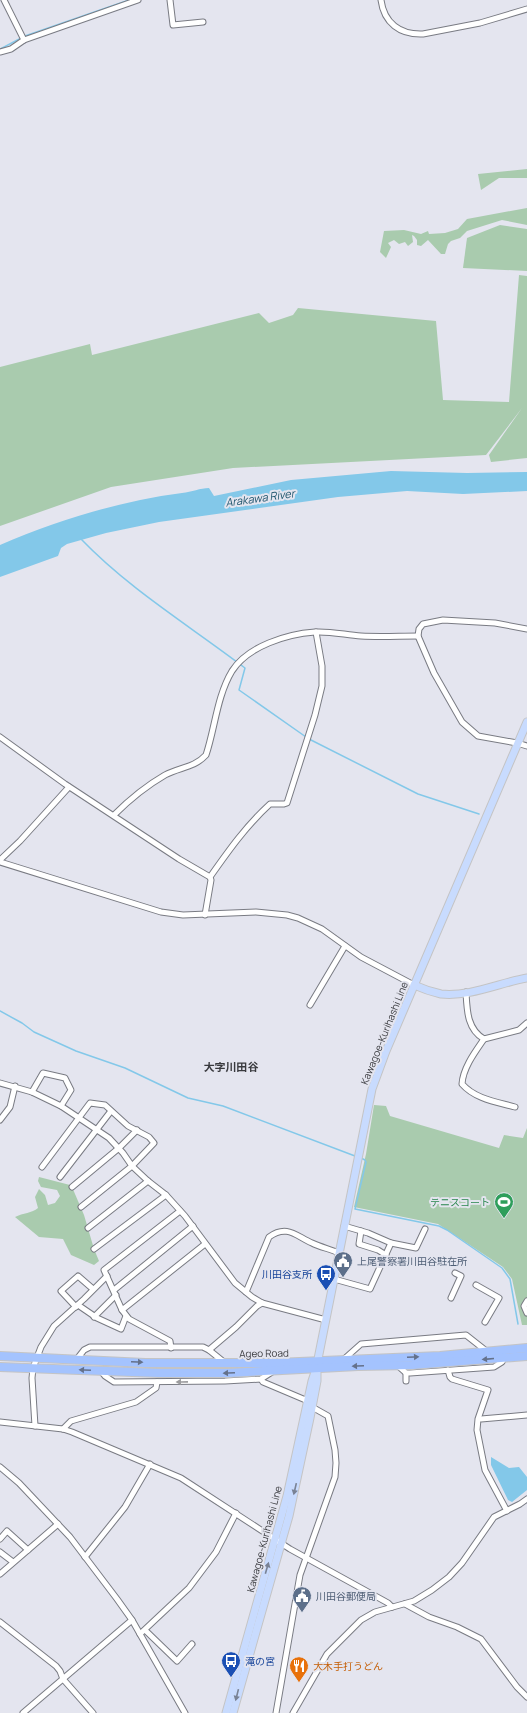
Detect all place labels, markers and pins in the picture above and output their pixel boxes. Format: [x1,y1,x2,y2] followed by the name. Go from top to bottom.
[493,1191,515,1219] sports icon: テニスコート
[430,1195,490,1209] place label: テニスコート
[332,1250,354,1278] public building icon: 上尾警察署川田谷駐在所
[357,1254,467,1268] place label: 上尾警察署川田谷駐在所
[315,1263,337,1291] bus stop icon: 川田谷支所
[262,1267,312,1281] place label: 川田谷支所
[291,1585,313,1613] public building icon: 川田谷郵便局
[316,1589,376,1603] place label: 川田谷郵便局
[220,1650,242,1678] bus stop icon: 滝の宮
[245,1654,275,1668] place label: 滝の宮
[288,1655,310,1683] restaurant icon: 大木手打うどん
[313,1659,383,1673] place label: 大木手打うどん

